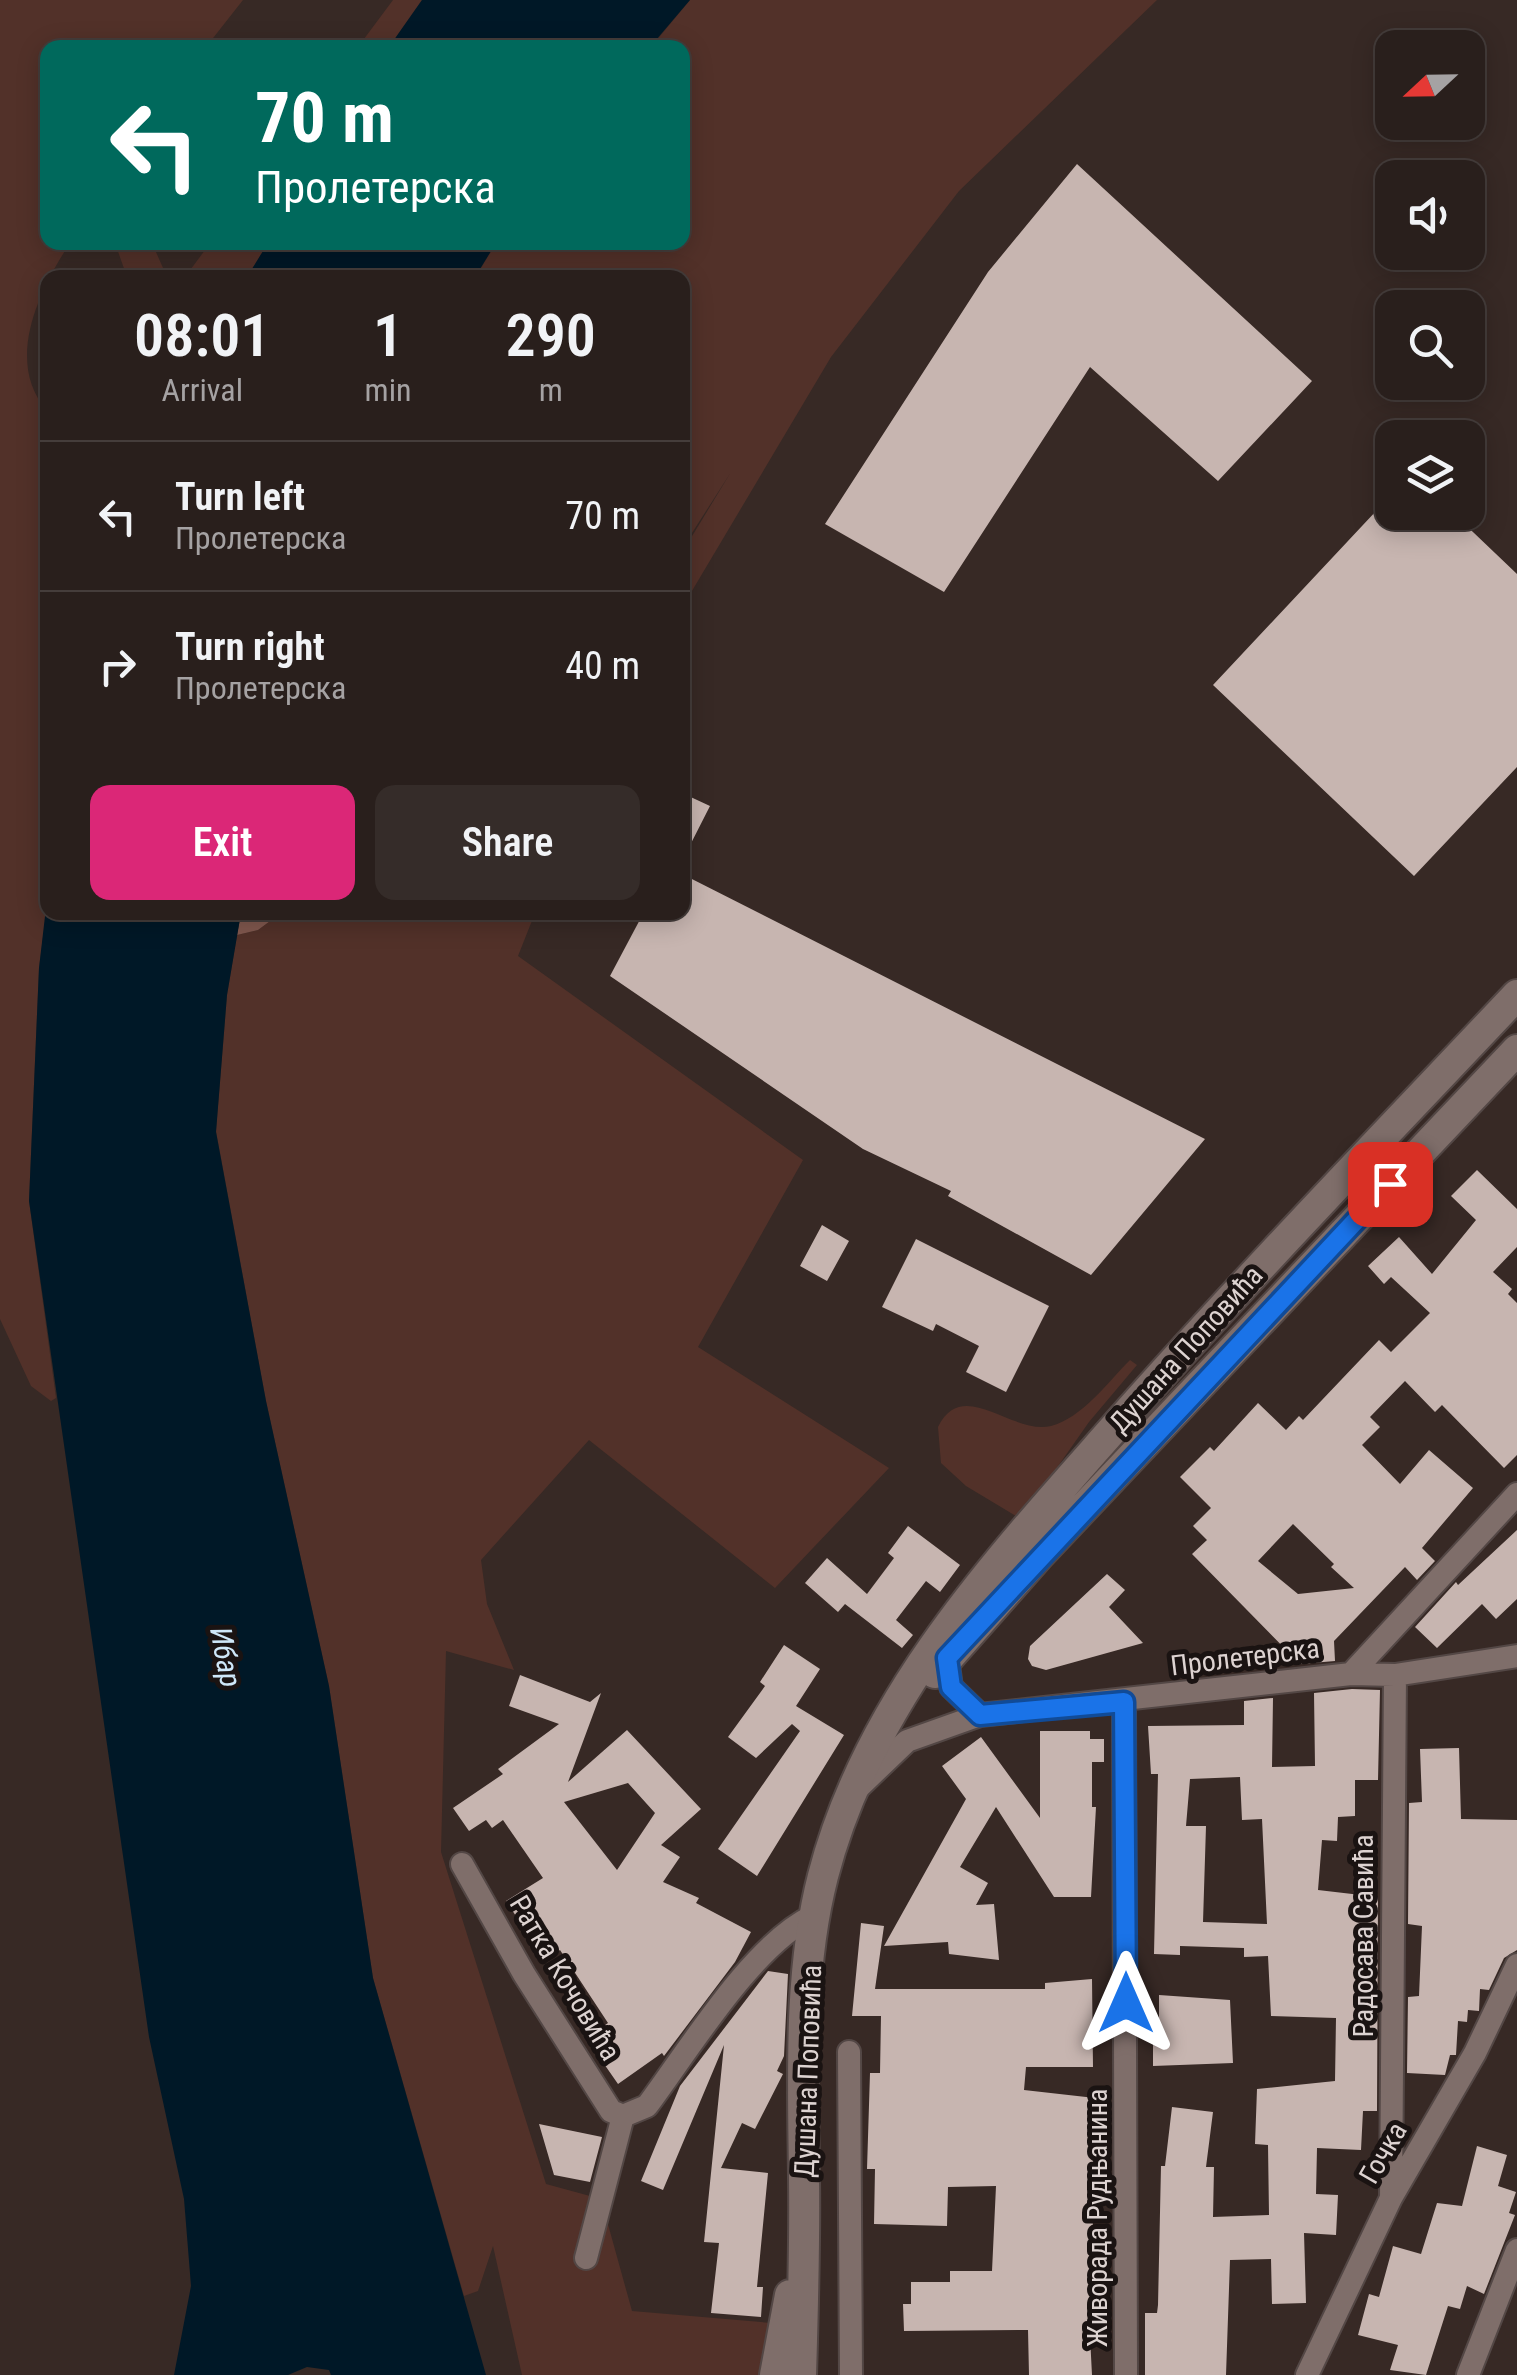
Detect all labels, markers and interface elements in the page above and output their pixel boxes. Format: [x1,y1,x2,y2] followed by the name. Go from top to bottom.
[1375,30,1485,140] north arrow
[1375,30,1485,530] map controls
[255,77,394,159] text: 70 m
[90,80,220,210] icon: left
[1375,160,1485,270] button: sound
[255,161,496,214] text: Пролетерска
[1375,290,1485,400] button: search
[134,300,271,371] text: 08:01
[373,300,403,371] text: 1
[505,300,596,371] text: 290
[162,371,243,409] text: Arrival
[365,371,411,409] text: min
[539,371,563,409] text: m
[1375,420,1485,530] button: layers
[175,475,305,519] text: Turn left
[90,489,145,544] icon: left
[565,494,640,538] text: 70 m
[175,519,346,557] text: Пролетерска
[175,625,325,669] text: Turn right
[90,639,145,694] icon: right
[565,644,640,688] text: 40 m
[175,669,346,707] text: Пролетерска
[90,785,355,900] button: Exit
[375,785,640,900] button: Share
[1348,1142,1433,1227] pin
[1363,1157,1418,1212] icon: arrive
[1103,1259,1269,1439] street label: Душана Поповића
[203,1624,249,1690] water label: Ибар
[1169,1631,1321,1683] street label: Пролетерска
[1347,1834,1380,2038] street label: Радосава Савића
[503,1890,627,2066] street label: Ратка Кочовића
[1074,1951,1178,2055] position arrow
[788,1964,828,2178] street label: Душана Поповића
[1081,2089,1114,2347] street label: Живорада Рудњанина
[1352,2116,1414,2190] street label: Гочка

